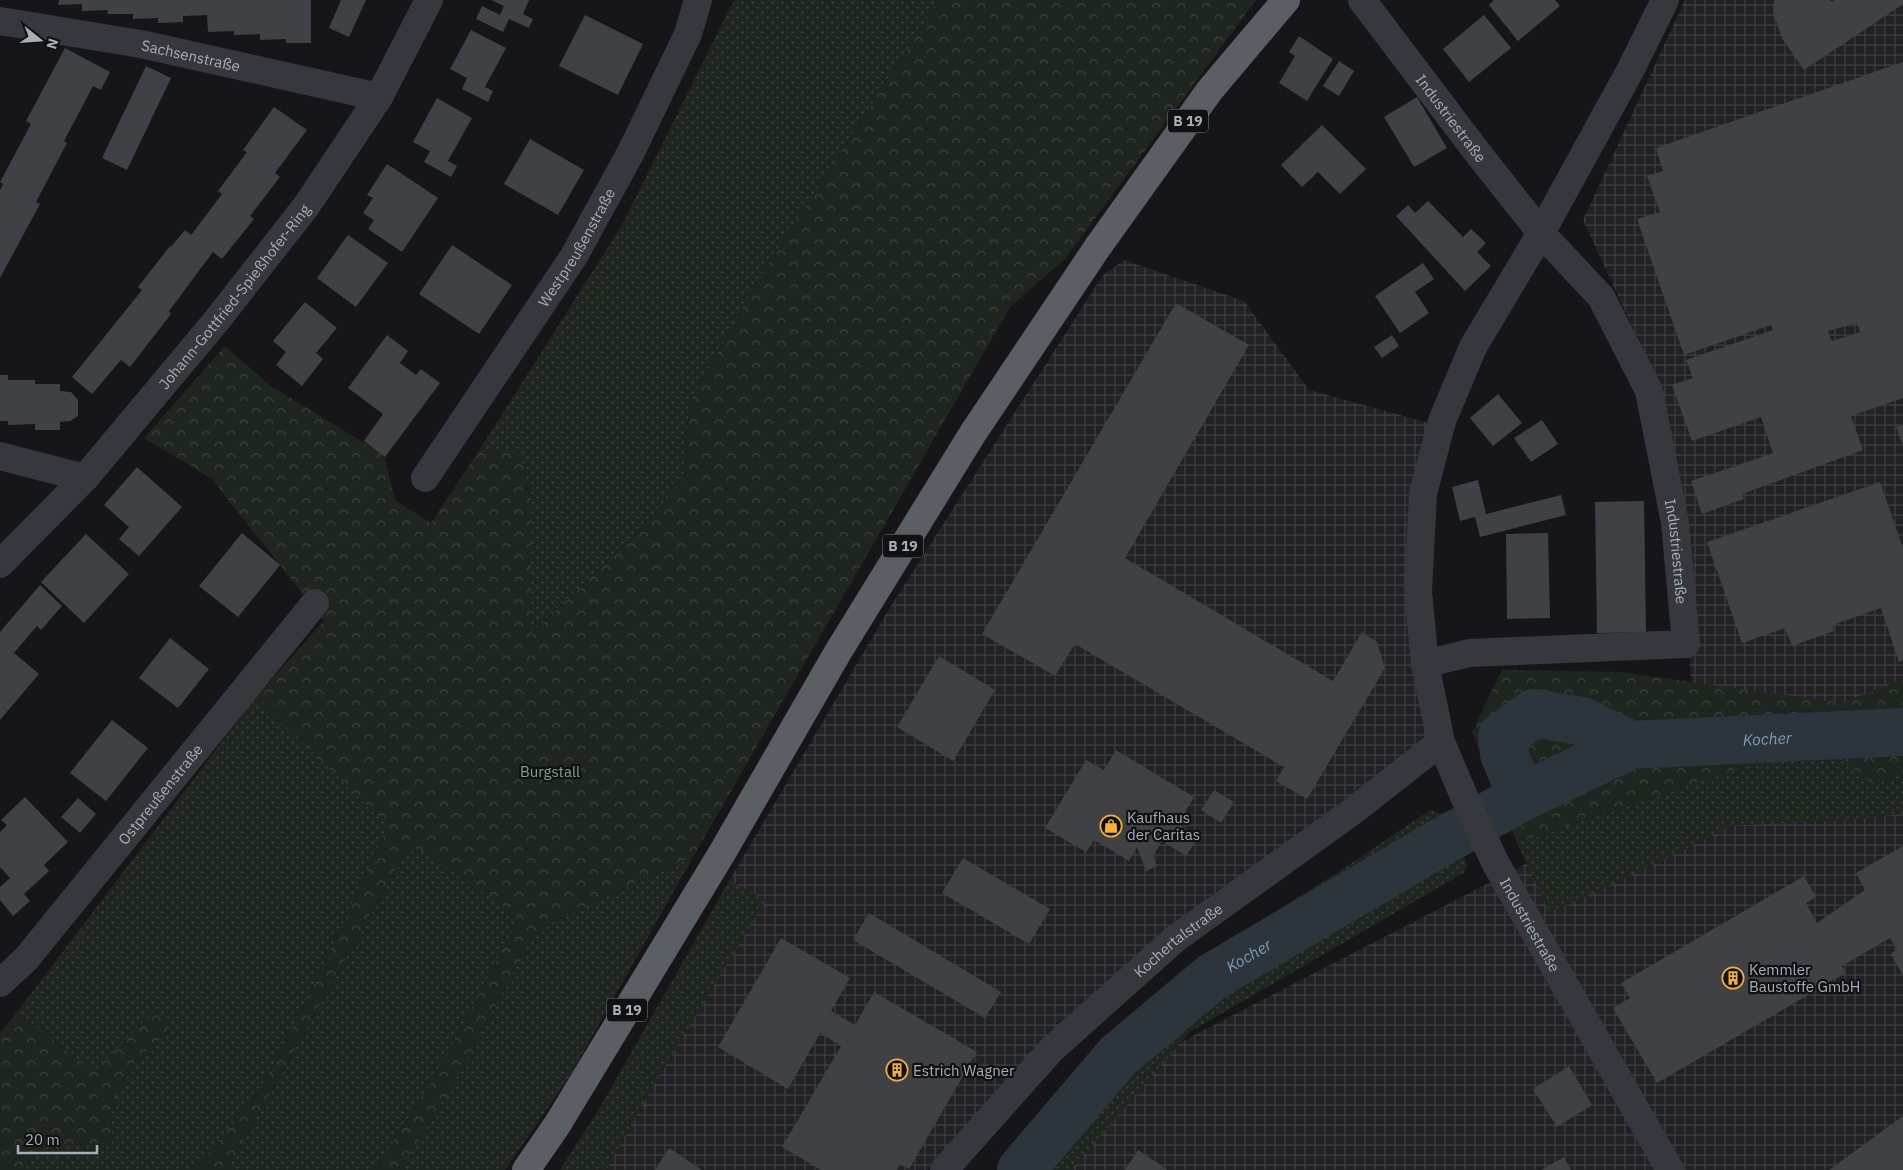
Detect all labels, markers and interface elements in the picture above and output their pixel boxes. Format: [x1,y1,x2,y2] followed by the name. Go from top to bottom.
[15,15,65,65] north arrow
[140,35,242,75] street label: Sachsenstraße
[42,36,63,51] text: N
[1412,70,1491,166] street label: Industriestraße
[1168,110,1208,132] road number: B 19
[533,185,619,310] street label: Westpreußenstraße
[154,200,314,393] street label: Johann-Gottfried-Spießhofer-Ring
[1661,497,1692,605] street label: Industriestraße
[883,534,923,558] road number: B 19
[1742,727,1793,750] water label: Kocher
[113,740,207,848] street label: Ostpreußenstraße
[520,762,580,781] park label: Burgstall
[1127,808,1200,844] place label: Kaufhaus der Caritas
[1099,814,1123,838] shop icon: Kaufhaus der Caritas
[1496,874,1565,975] street label: Industriestraße
[1130,899,1226,981] street label: Kochertalstraße
[1223,934,1276,976] water label: Kocher
[1749,960,1860,996] place label: Kemmler Baustoffe GmbH
[1721,966,1745,990] building icon: Kemmler Baustoffe GmbH
[607,998,647,1022] road number: B 19
[885,1058,909,1082] building icon: Estrich Wagner
[913,1061,1015,1080] place label: Estrich Wagner
[18,1122,96,1154] scale bar
[25,1130,60,1149] text: 20 m

